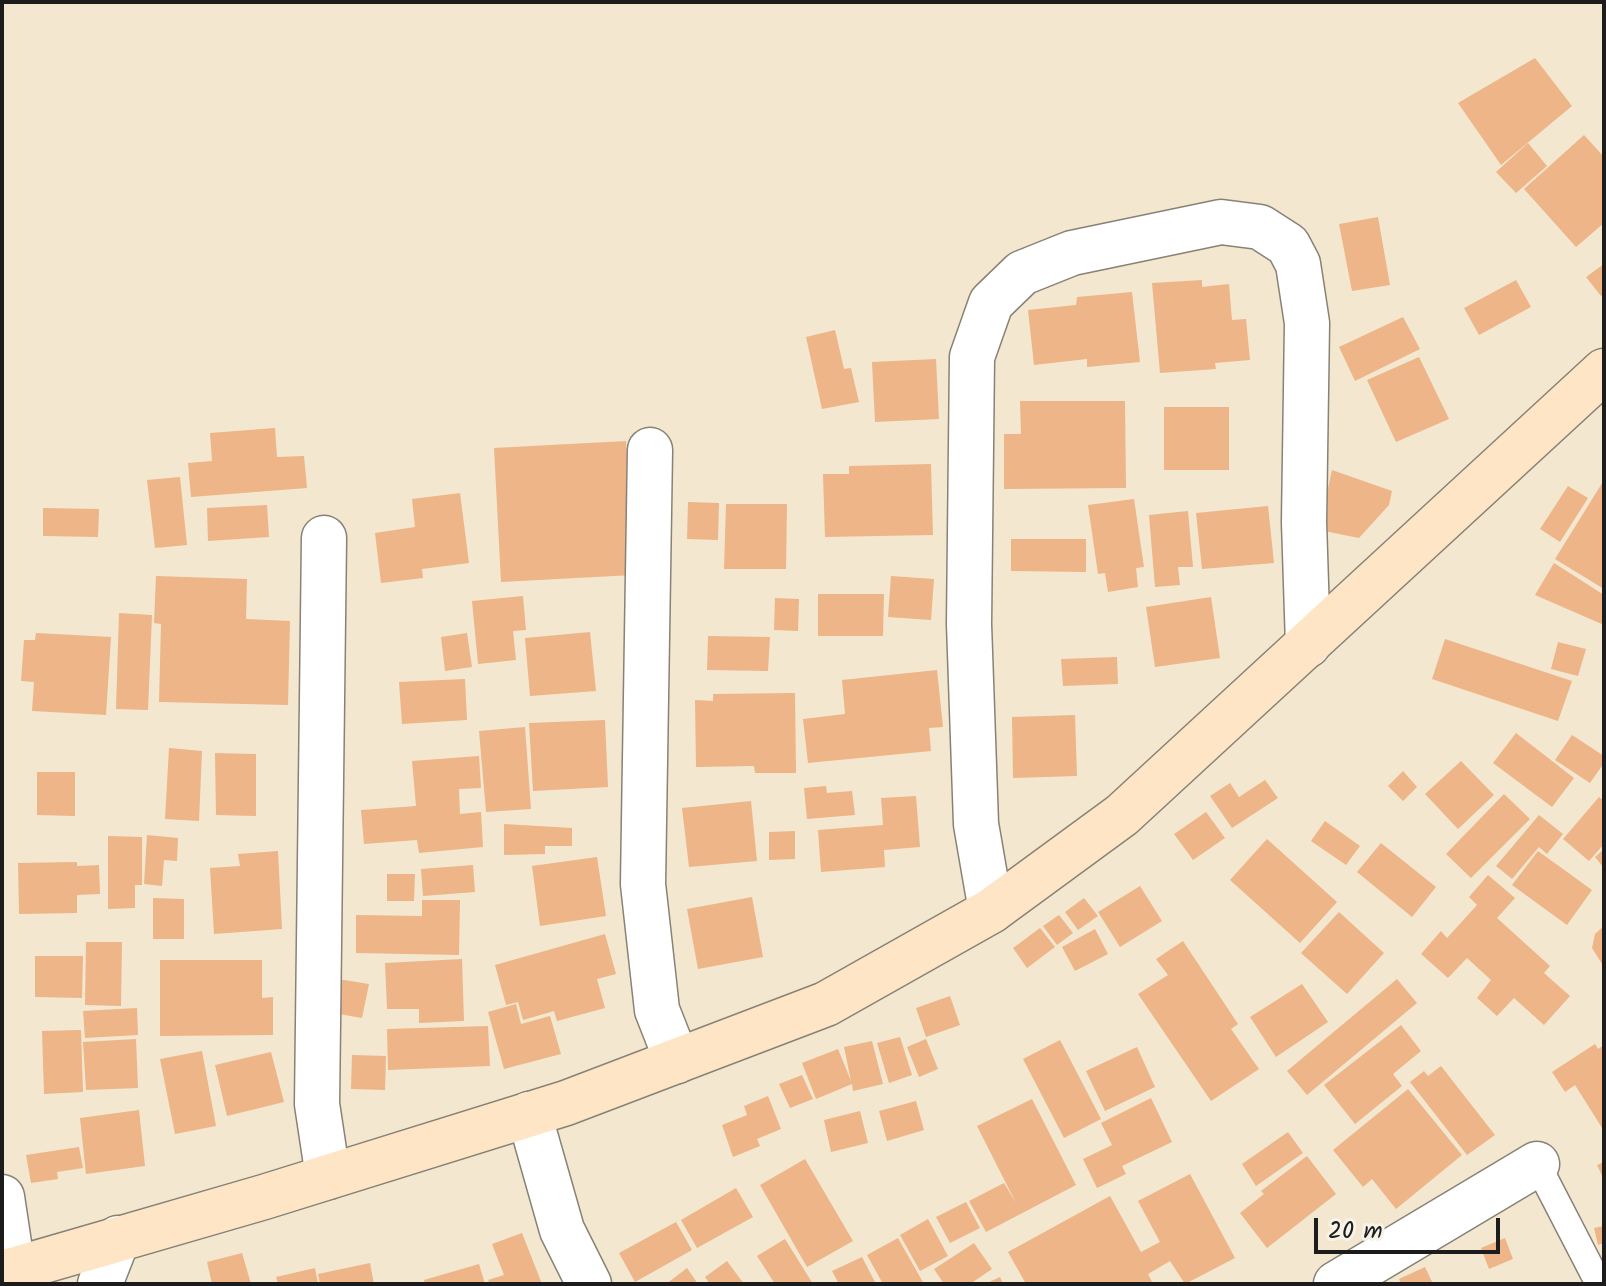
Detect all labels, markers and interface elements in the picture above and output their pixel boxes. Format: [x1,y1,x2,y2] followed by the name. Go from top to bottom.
[1318,1202,1504,1252] scale bar
[1328,1212,1383,1251] text: 20 m

